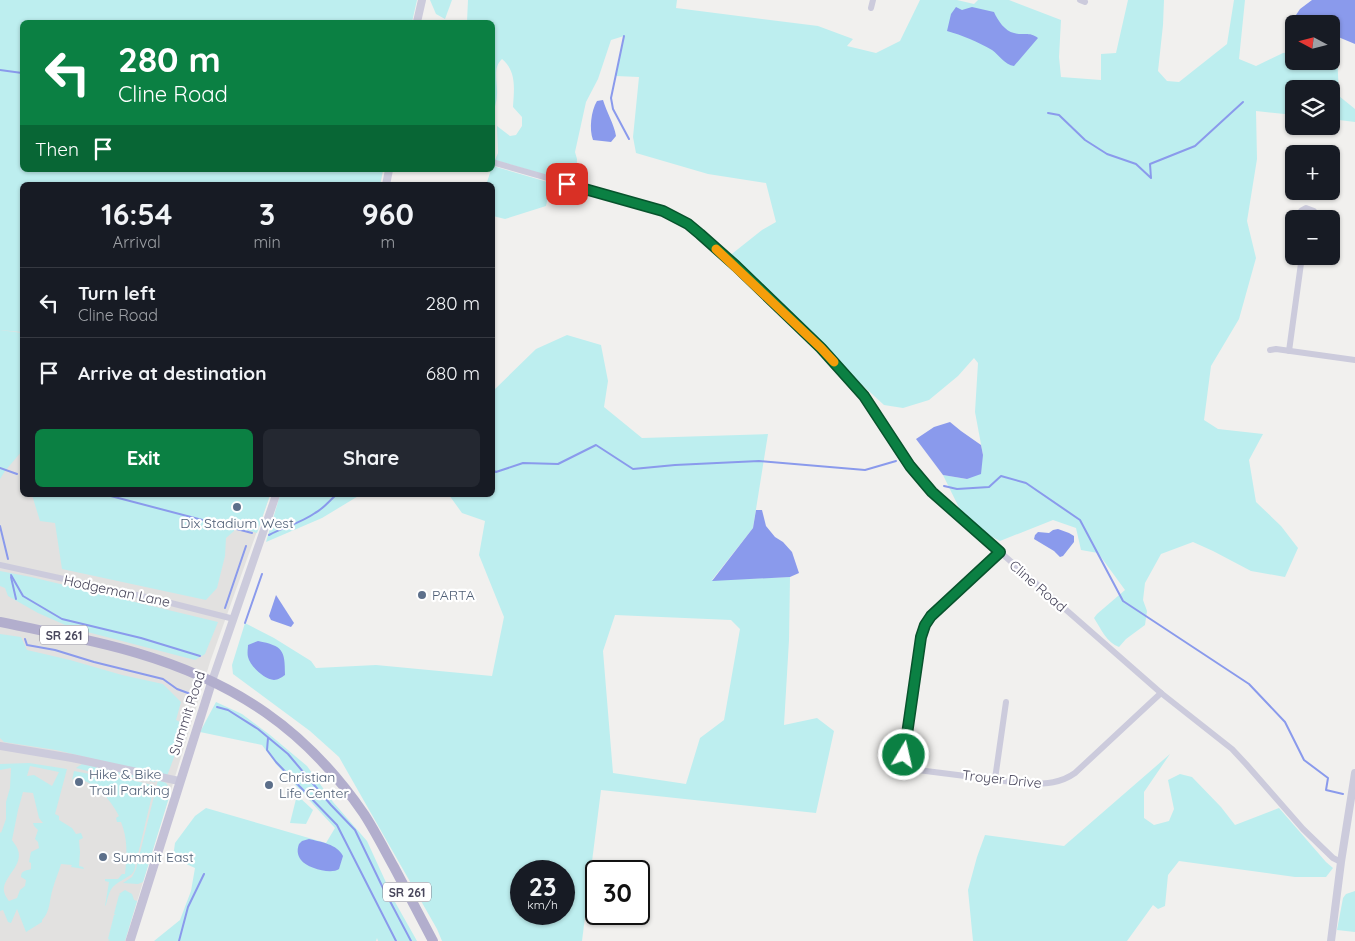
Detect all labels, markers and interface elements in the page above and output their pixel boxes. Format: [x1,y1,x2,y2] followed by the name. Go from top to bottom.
[1285,15,1340,70] north arrow
[1285,15,1340,265] map controls
[118,37,221,81] text: 280 m
[35,40,100,105] icon: left
[118,80,228,108] text: Cline Road
[1285,80,1340,135] button: layers
[89,135,117,163] icon: arrive
[35,137,79,161] text: Then
[1285,145,1340,200] button: +
[546,163,588,205] pin
[553,170,581,198] icon: arrive
[101,195,172,233] text: 16:54
[259,195,275,233] text: 3
[362,195,414,233] text: 960
[1285,210,1340,265] button: −
[113,232,161,252] text: Arrival
[254,232,281,252] text: min
[381,232,395,252] text: m
[78,281,156,305] text: Turn left
[35,289,63,317] icon: left
[425,291,480,315] text: 280 m
[78,305,158,325] text: Cline Road
[35,359,63,387] icon: arrive
[78,361,267,385] text: Arrive at destination
[426,361,480,385] text: 680 m
[35,429,253,487] button: Exit
[263,429,480,487] button: Share
[231,501,243,513] marker: Dix Stadium West
[180,514,294,532] place label: Dix Stadium West
[1006,556,1070,616] street label: Cline Road
[62,571,172,611] street label: Hodgeman Lane
[432,586,475,604] place label: PARTA
[416,589,428,601] marker: PARTA
[40,626,88,644] road number: SR 261
[165,669,209,757] street label: Summit Road
[877,728,929,780] position arrow
[89,765,170,799] place label: Hike & Bike Trail Parking
[961,766,1043,792] street label: Troyer Drive
[279,768,349,802] place label: Christian Life Center
[73,776,85,788] marker: Hike & Bike Trail Parking
[263,779,275,791] marker: Christian Life Center
[113,848,194,866] place label: Summit East
[97,851,109,863] marker: Summit East
[585,860,650,925] speed limit sign: 30
[529,871,556,902] text: 23
[383,882,431,902] road number: SR 261
[527,897,558,912] text: km/h

